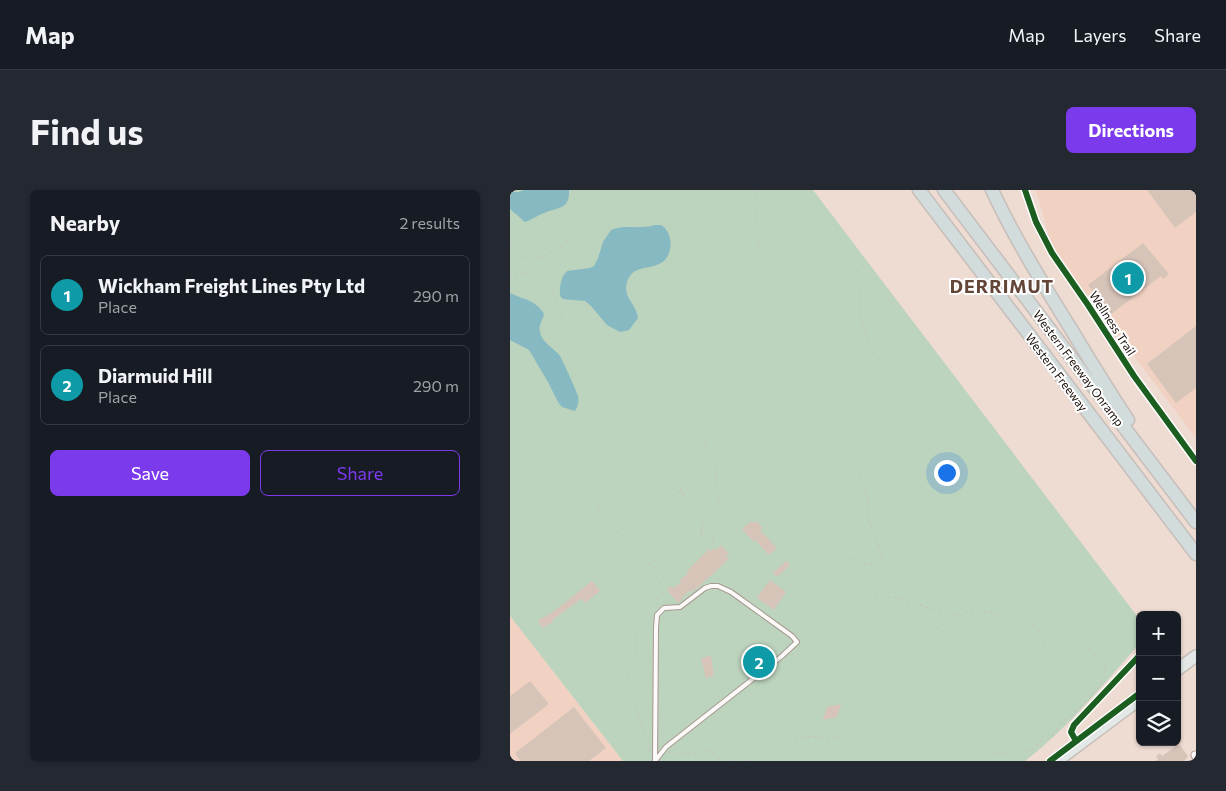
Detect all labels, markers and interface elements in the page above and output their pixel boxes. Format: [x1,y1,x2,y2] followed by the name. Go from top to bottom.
[25,20,75,49] text: Map
[1008,24,1045,46] text: Map
[1073,24,1126,46] text: Layers
[1154,24,1201,46] text: Share
[1066,107,1196,153] button: Directions
[30,109,144,152] text: Find us
[50,210,120,235] text: Nearby
[399,213,460,232] text: 2 results
[1112,259,1144,297] pin: 1
[98,274,365,297] text: Wickham Freight Lines Pty Ltd
[950,275,1054,297] district label: DERRIMUT
[63,286,71,305] text: 1
[413,286,459,305] text: 290 m
[1087,288,1139,358] street label: Wellness Trail
[98,297,137,316] text: Place
[1031,307,1127,429] street label: Western Freeway Onramp
[1023,330,1091,414] street label: Western Freeway
[98,364,212,387] text: Diarmuid Hill
[62,376,72,395] text: 2
[413,376,459,395] text: 290 m
[98,387,137,406] text: Place
[50,450,250,496] button: Save
[260,450,460,496] button: Share
[934,460,960,486] your location
[1136,611,1181,746] map controls
[1136,611,1181,656] button: +
[743,643,775,681] pin: 2
[1136,656,1181,701] button: −
[1136,701,1181,746] button: layers

